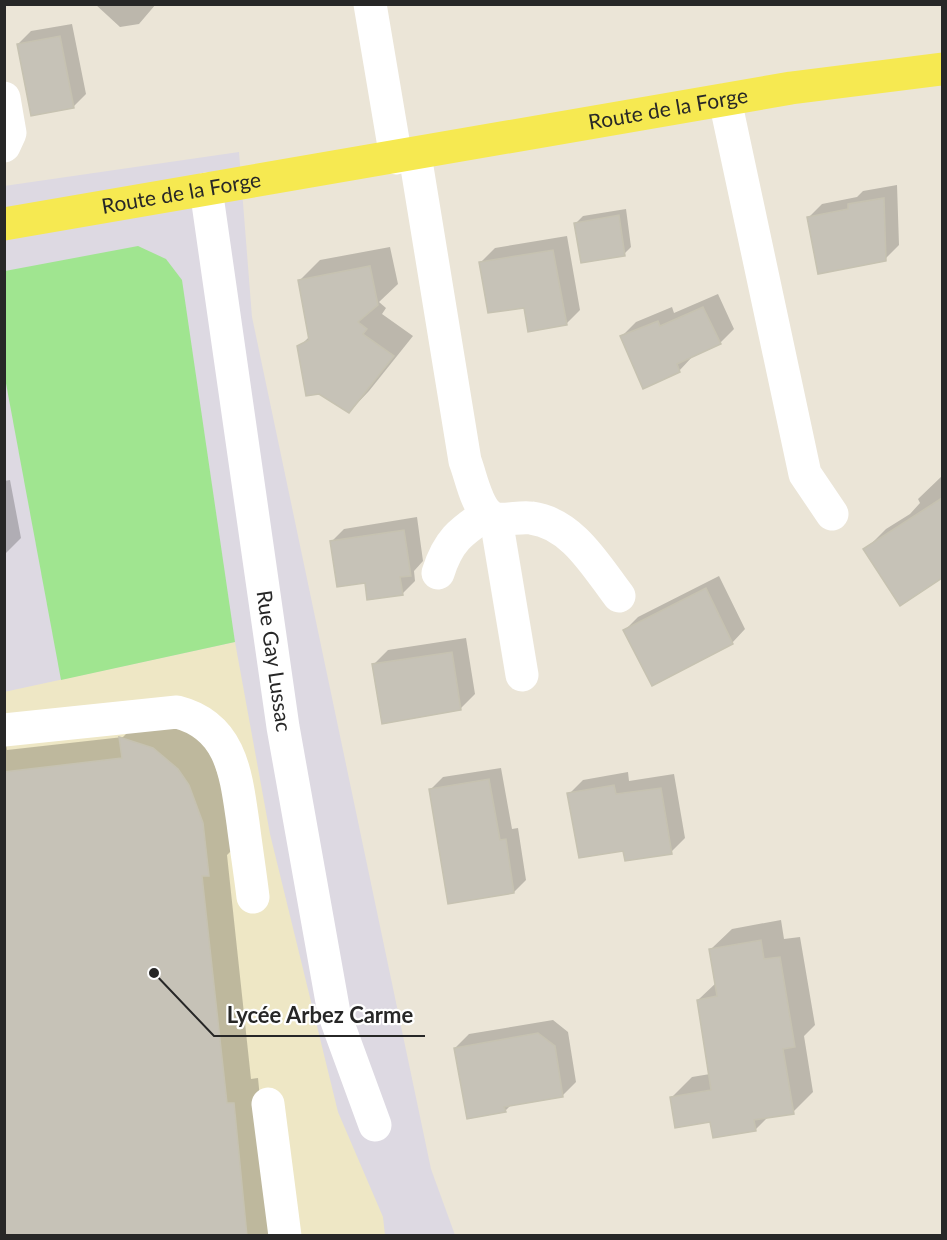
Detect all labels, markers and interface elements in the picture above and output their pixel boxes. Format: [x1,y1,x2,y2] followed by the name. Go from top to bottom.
[586,82,749,134] street label: Route de la Forge
[100,166,263,218] street label: Route de la Forge
[253,589,298,733] street label: Rue Gay Lussac
[214,996,425,1036] callout: Lycée Arbez Carme
[227,1001,413,1028] text: Lycée Arbez Carme

